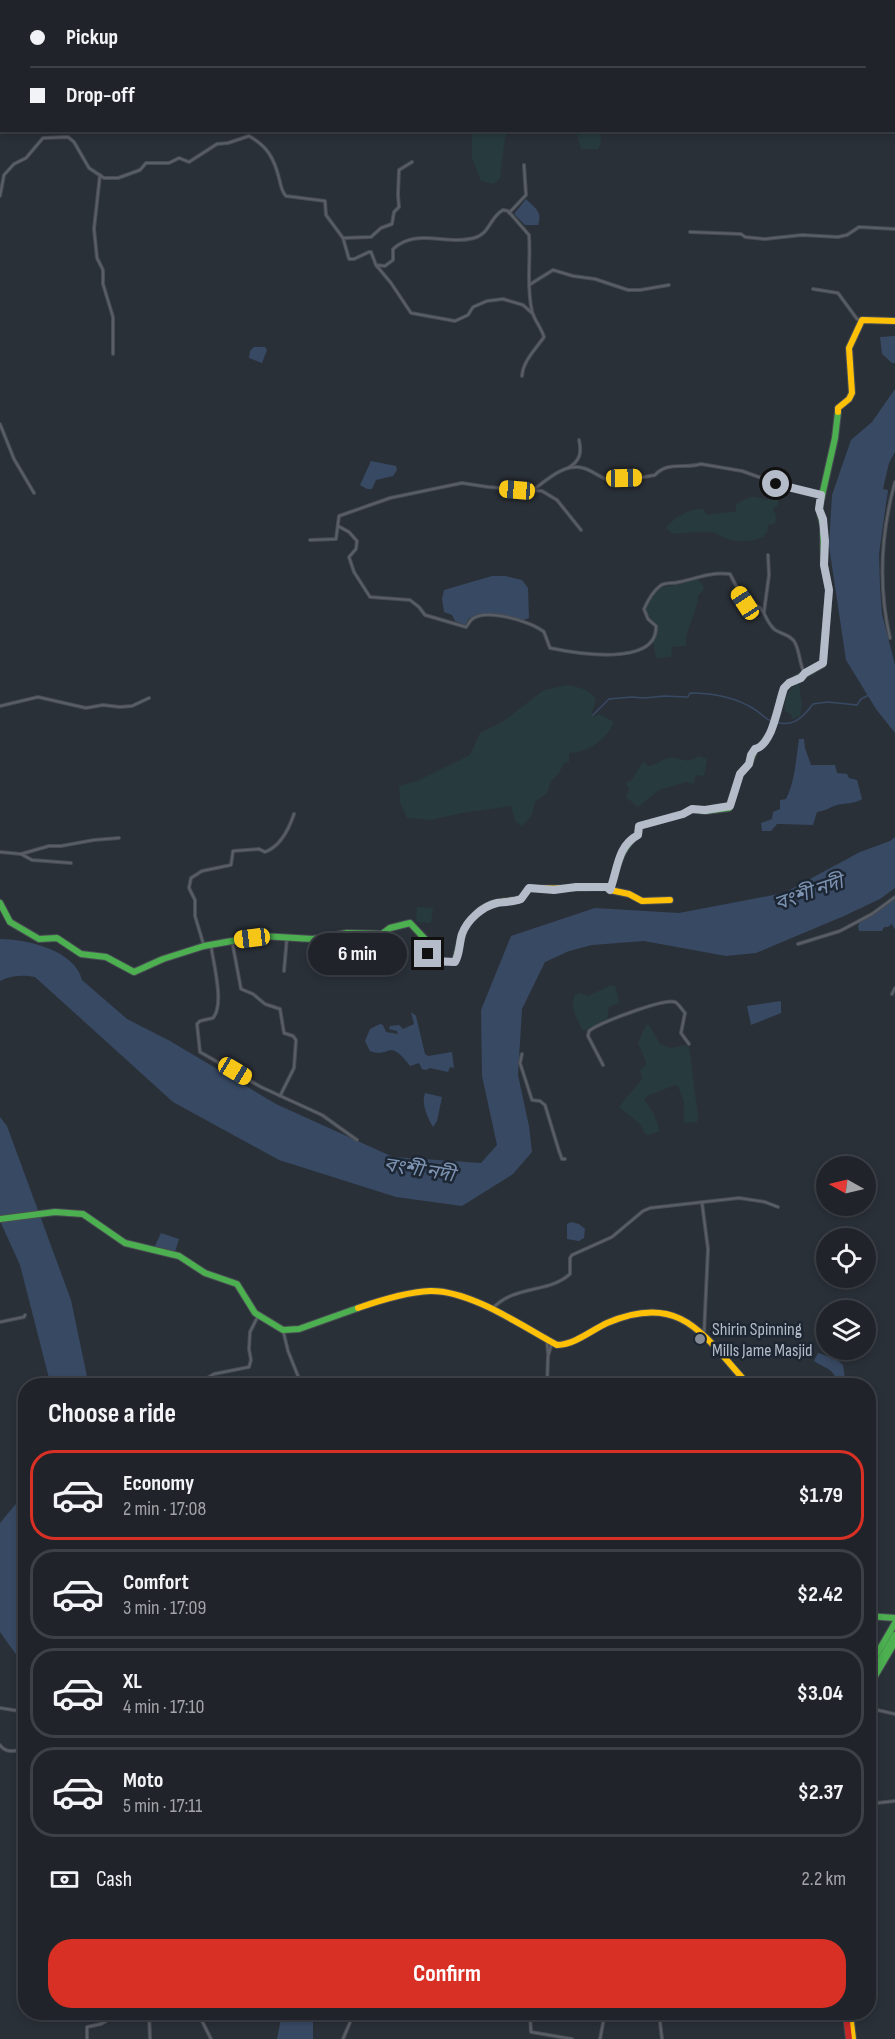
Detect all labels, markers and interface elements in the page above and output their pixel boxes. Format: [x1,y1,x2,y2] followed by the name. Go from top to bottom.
[66,24,118,51] text: Pickup
[66,82,135,109] text: Drop-off
[606,469,642,487] car
[762,470,789,497] route start
[498,479,536,501] car
[728,583,762,623] car
[771,868,850,916] water label: বংশী নদী
[233,927,271,949] car
[308,933,407,975] callout: 6 min
[414,940,441,967] route end
[338,942,377,966] text: 6 min
[215,1054,255,1088] car
[382,1152,460,1188] water label: বংশী নদী
[816,1156,876,1216] north arrow
[816,1156,876,1360] map controls
[816,1228,876,1288] button: locate
[816,1300,876,1360] button: layers
[712,1319,813,1361] place label: Shirin Spinning Mills Jame Masjid
[693,1332,707,1346] marker: Shirin Spinning Mills Jame Masjid
[48,1398,176,1430] text: Choose a ride
[51,1468,105,1522] icon: car
[123,1470,194,1497] text: Economy
[798,1482,843,1509] text: $1.79
[123,1497,206,1521] text: 2 min · 17:08
[51,1567,105,1621] icon: car
[123,1569,189,1596] text: Comfort
[797,1581,843,1608] text: $2.42
[123,1596,206,1620] text: 3 min · 17:09
[51,1666,105,1720] icon: car
[123,1668,142,1695] text: XL
[797,1680,843,1707] text: $3.04
[123,1695,205,1719] text: 4 min · 17:10
[51,1765,105,1819] icon: car
[123,1767,163,1794] text: Moto
[798,1779,843,1806] text: $2.37
[123,1794,202,1818] text: 5 min · 17:11
[48,1863,81,1896] icon: cash
[96,1866,132,1893] text: Cash
[801,1867,846,1891] text: 2.2 km
[48,1939,846,2008] button: Confirm

